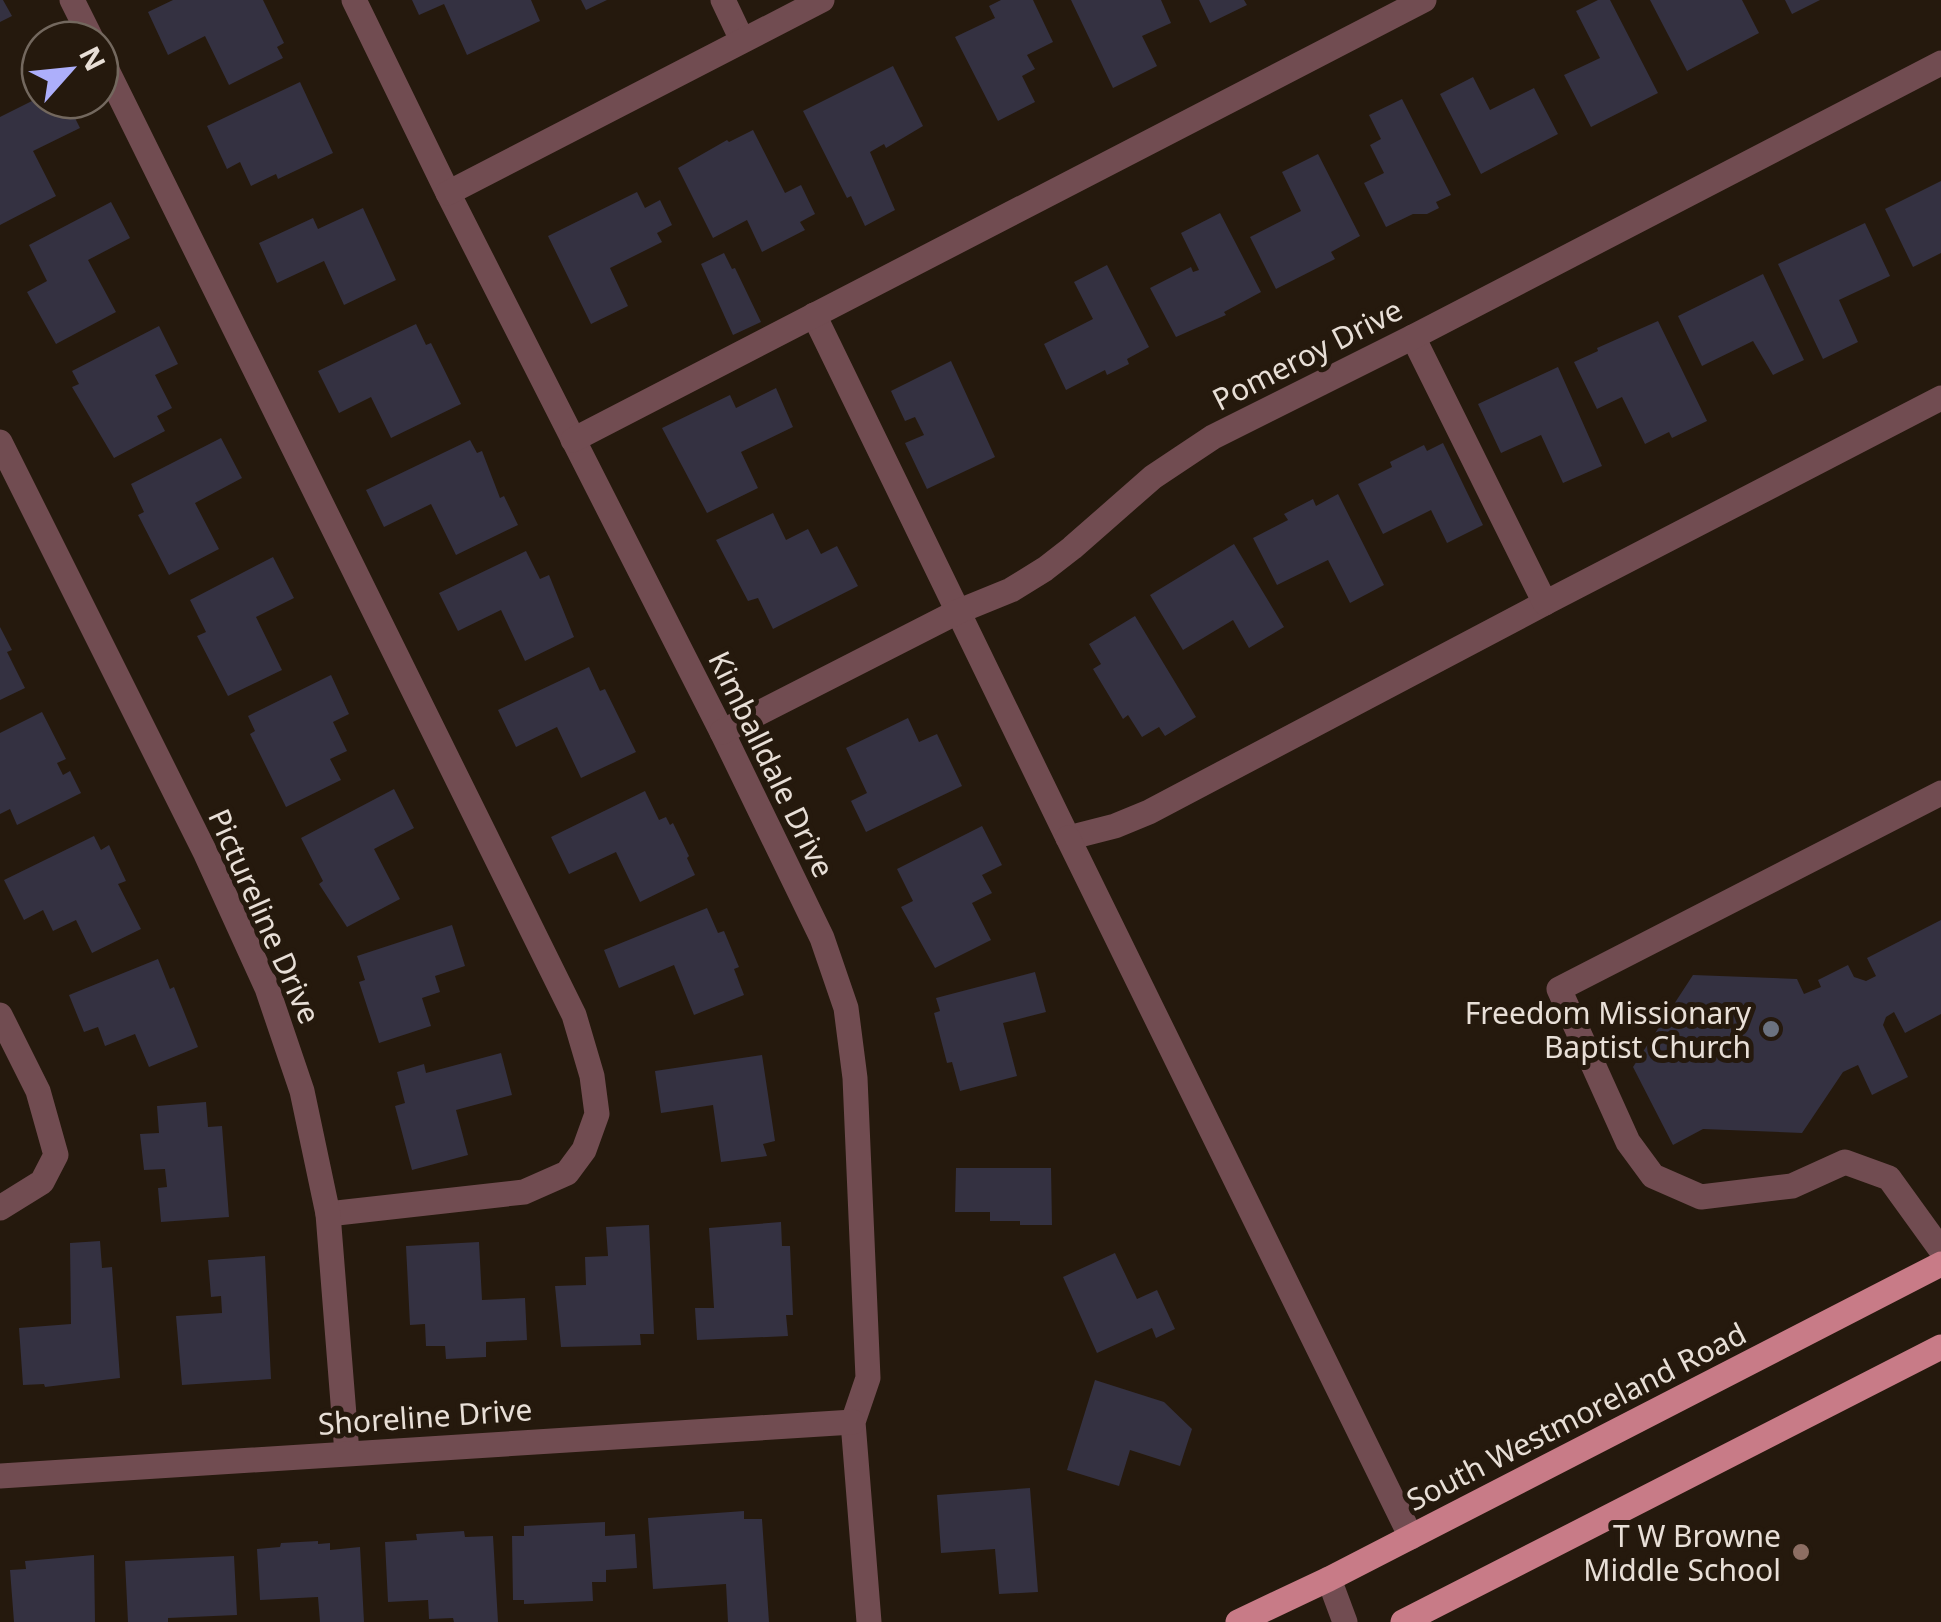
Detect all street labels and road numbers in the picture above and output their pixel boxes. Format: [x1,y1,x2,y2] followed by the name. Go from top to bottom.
[1205,289,1409,419] street label: Pomeroy Drive
[699,644,845,884] street label: Kimballdale Drive
[199,802,331,1030] street label: Pictureline Drive
[1399,1312,1753,1520] street label: South Westmoreland Road
[316,1388,534,1444] street label: Shoreline Drive

